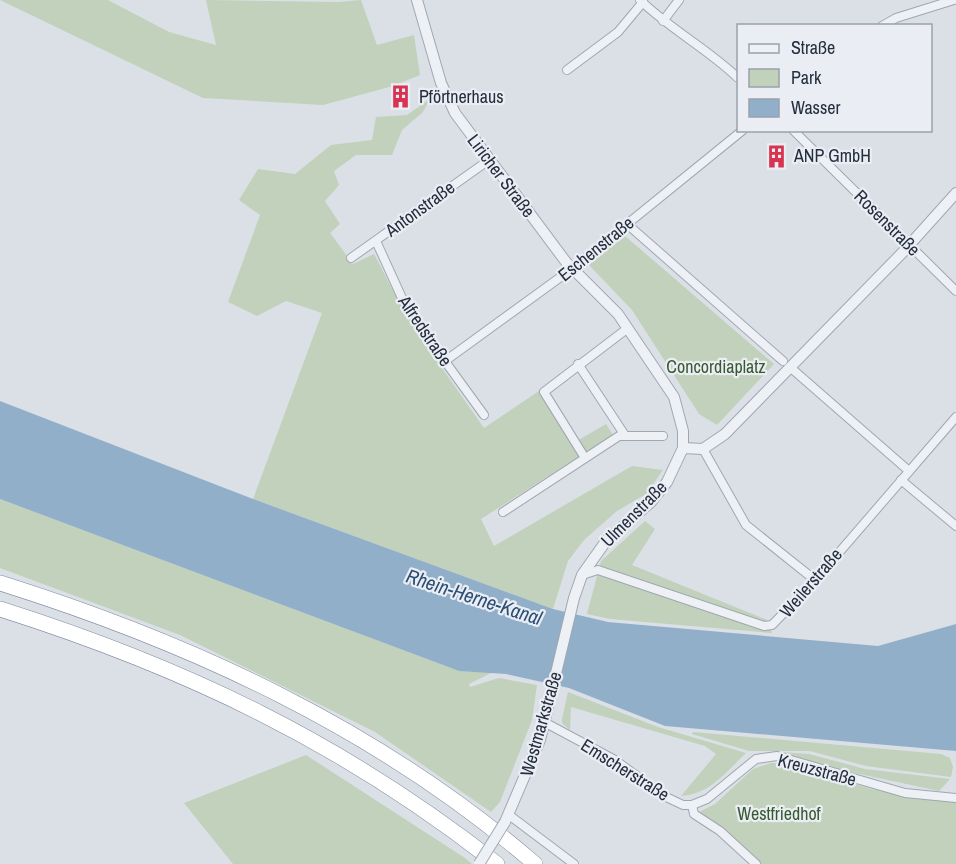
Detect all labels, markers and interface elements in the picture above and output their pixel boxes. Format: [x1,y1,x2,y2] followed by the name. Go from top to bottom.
[737,24,932,132] legend
[791,35,835,60] text: Straße
[791,65,822,90] text: Park
[388,84,414,110] building icon: Pförtnerhaus
[419,84,504,109] place label: Pförtnerhaus
[791,95,841,120] text: Wasser
[462,129,541,223] street label: Liricher Straße
[763,143,789,169] building icon: ANP GmbH
[793,143,871,168] place label: ANP GmbH
[379,175,460,243] street label: Antonstraße
[849,184,926,261] street label: Rosenstraße
[552,210,639,287] street label: Eschenstraße
[392,290,458,371] street label: Alfredstraße
[666,354,766,379] park label: Concordiaplatz
[595,475,672,552] street label: Ulmenstraße
[774,543,848,623] street label: Weilerstraße
[403,562,546,631] water label: Rhein-Herne-Kanal
[514,669,567,779] street label: Westmarkstraße
[576,732,674,807] street label: Emscherstraße
[775,747,859,792] street label: Kreuzstraße
[737,801,822,826] park label: Westfriedhof

